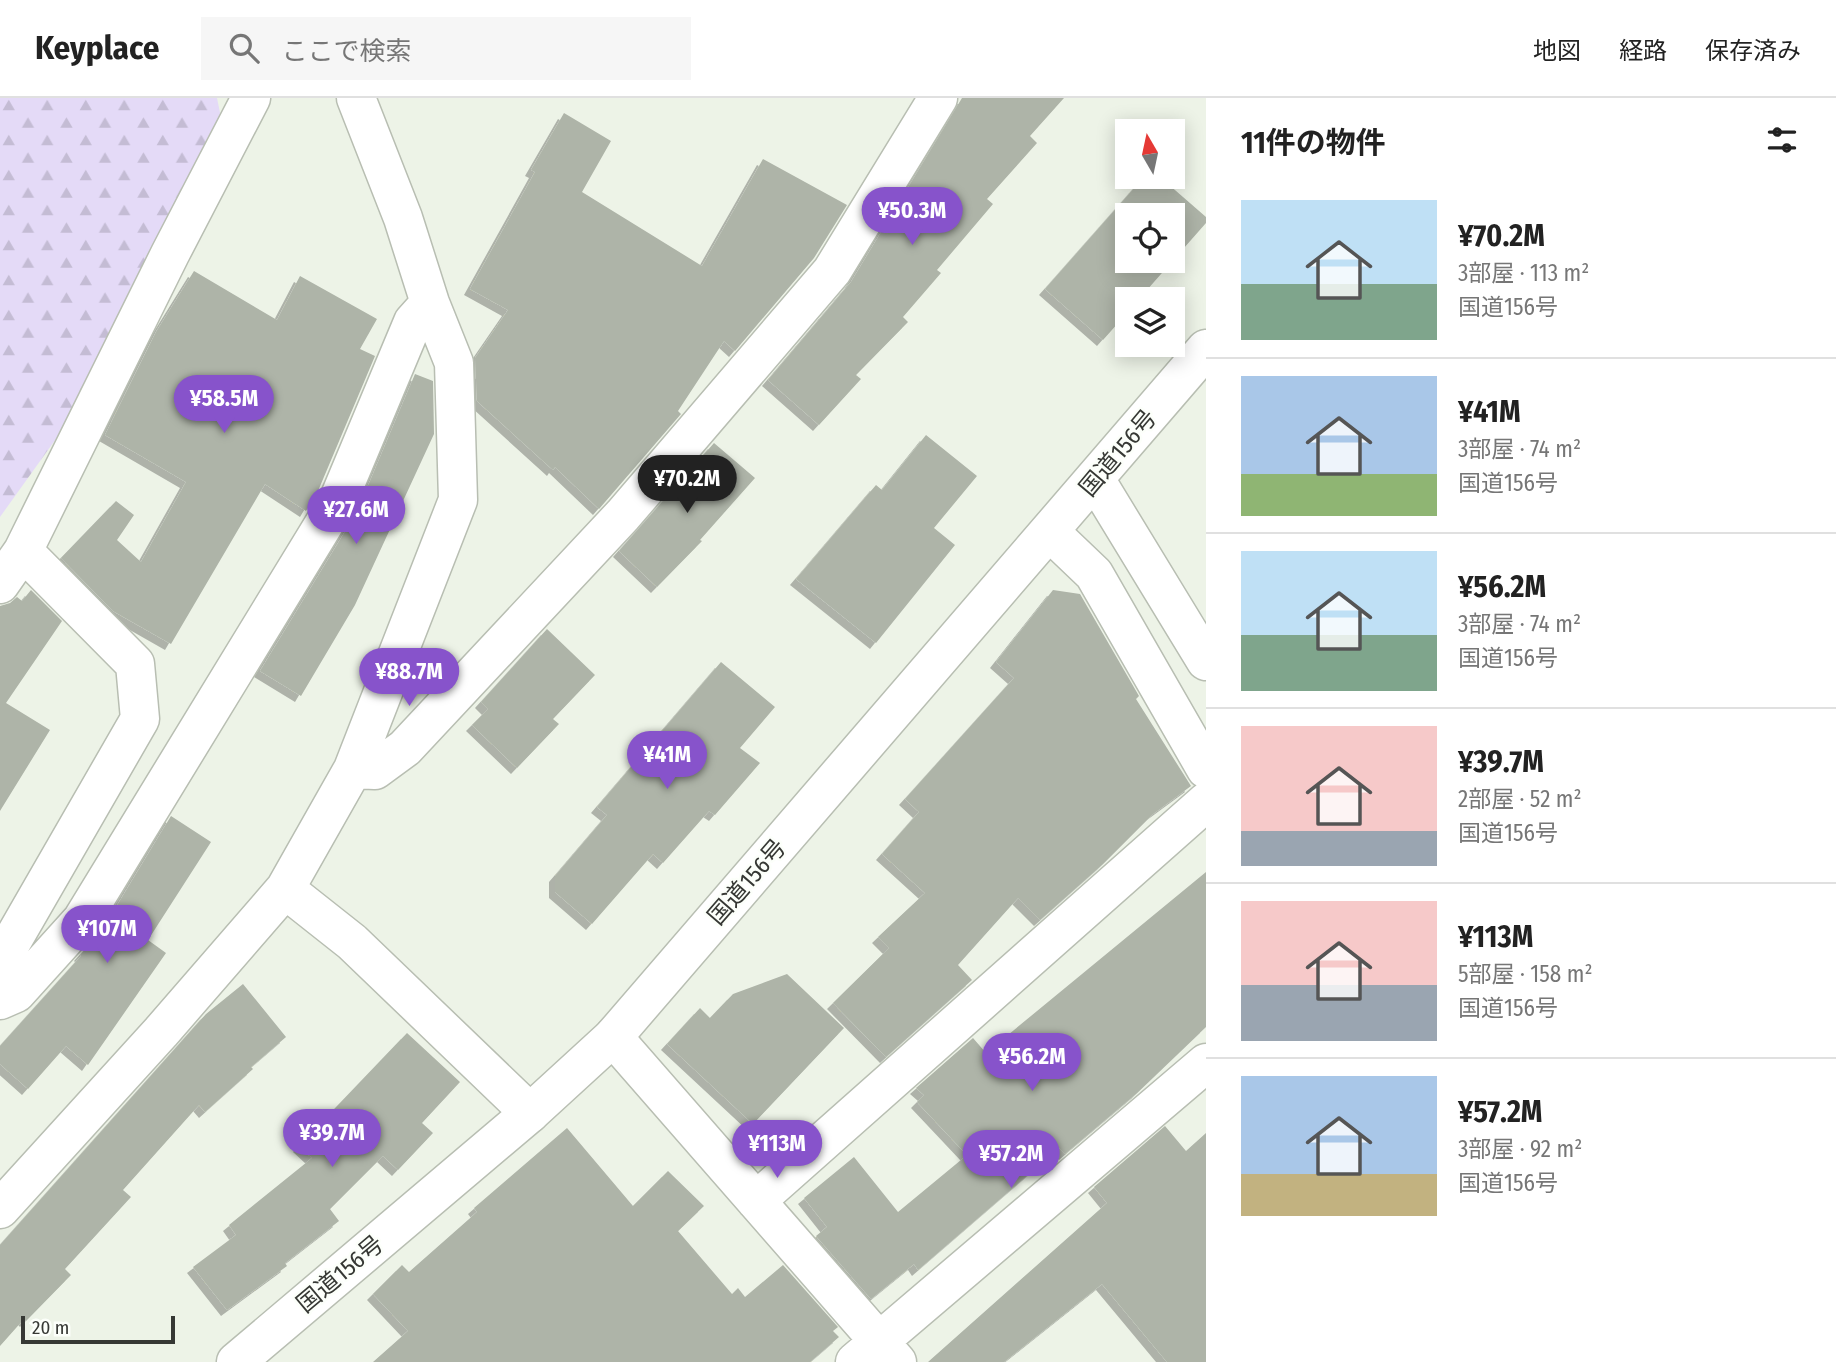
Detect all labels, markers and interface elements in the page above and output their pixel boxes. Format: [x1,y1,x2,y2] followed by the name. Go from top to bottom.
[201,17,691,80] search box
[35,28,159,68] text: Keyplace
[225,29,263,67] icon: search
[281,36,411,67] text: ここで検索
[1533,37,1581,65] text: 地図
[1619,37,1667,65] text: 経路
[1705,37,1801,65] text: 保存済み
[1115,119,1185,189] north arrow
[1115,119,1185,357] map controls
[1763,121,1801,159] icon: filters
[1241,125,1386,161] text: 11件の物件
[855,188,969,247] pin: ¥50.3M
[878,196,946,224] text: ¥50.3M
[1115,203,1185,273] button: locate
[1458,218,1545,254] text: ¥70.2M
[1297,228,1381,312] icon: home
[1458,259,1589,287] text: 3部屋 · 113 m²
[1115,287,1185,357] button: layers
[1458,293,1558,321] text: 国道156号
[167,376,281,435] pin: ¥58.5M
[190,384,258,412] text: ¥58.5M
[1458,394,1521,430] text: ¥41M
[1074,404,1162,502] street label: 国道156号
[1297,404,1381,488] icon: home
[1458,435,1581,463] text: 3部屋 · 74 m²
[630,456,744,515] pin: ¥70.2M
[654,464,720,492] text: ¥70.2M
[1458,469,1558,497] text: 国道156号
[299,486,413,546] pin: ¥27.6M
[323,495,389,523] text: ¥27.6M
[1458,569,1546,605] text: ¥56.2M
[1297,579,1381,663] icon: home
[1458,610,1581,638] text: 3部屋 · 74 m²
[1458,644,1558,672] text: 国道156号
[352,648,466,708] pin: ¥88.7M
[375,657,443,685] text: ¥88.7M
[626,732,708,791] pin: ¥41M
[643,740,691,768] text: ¥41M
[1458,744,1544,780] text: ¥39.7M
[1297,754,1381,838] icon: home
[1458,785,1582,813] text: 2部屋 · 52 m²
[1458,819,1558,847] text: 国道156号
[702,833,792,931] street label: 国道156号
[58,906,156,965] pin: ¥107M
[77,914,137,942] text: ¥107M
[1458,919,1533,955] text: ¥113M
[1297,929,1381,1013] icon: home
[1458,960,1593,988] text: 5部屋 · 158 m²
[1458,994,1558,1022] text: 国道156号
[975,1034,1089,1093] pin: ¥56.2M
[998,1042,1066,1070] text: ¥56.2M
[1458,1094,1542,1130] text: ¥57.2M
[1297,1104,1381,1188] icon: home
[275,1110,389,1169] pin: ¥39.7M
[299,1118,365,1146] text: ¥39.7M
[728,1121,826,1180] pin: ¥113M
[748,1129,806,1157] text: ¥113M
[954,1130,1068,1190] pin: ¥57.2M
[1458,1135,1582,1163] text: 3部屋 · 92 m²
[979,1139,1043,1167] text: ¥57.2M
[1458,1169,1558,1197] text: 国道156号
[291,1230,389,1318] street label: 国道156号
[21,1313,175,1345] scale bar
[32,1316,69,1339] text: 20 m

